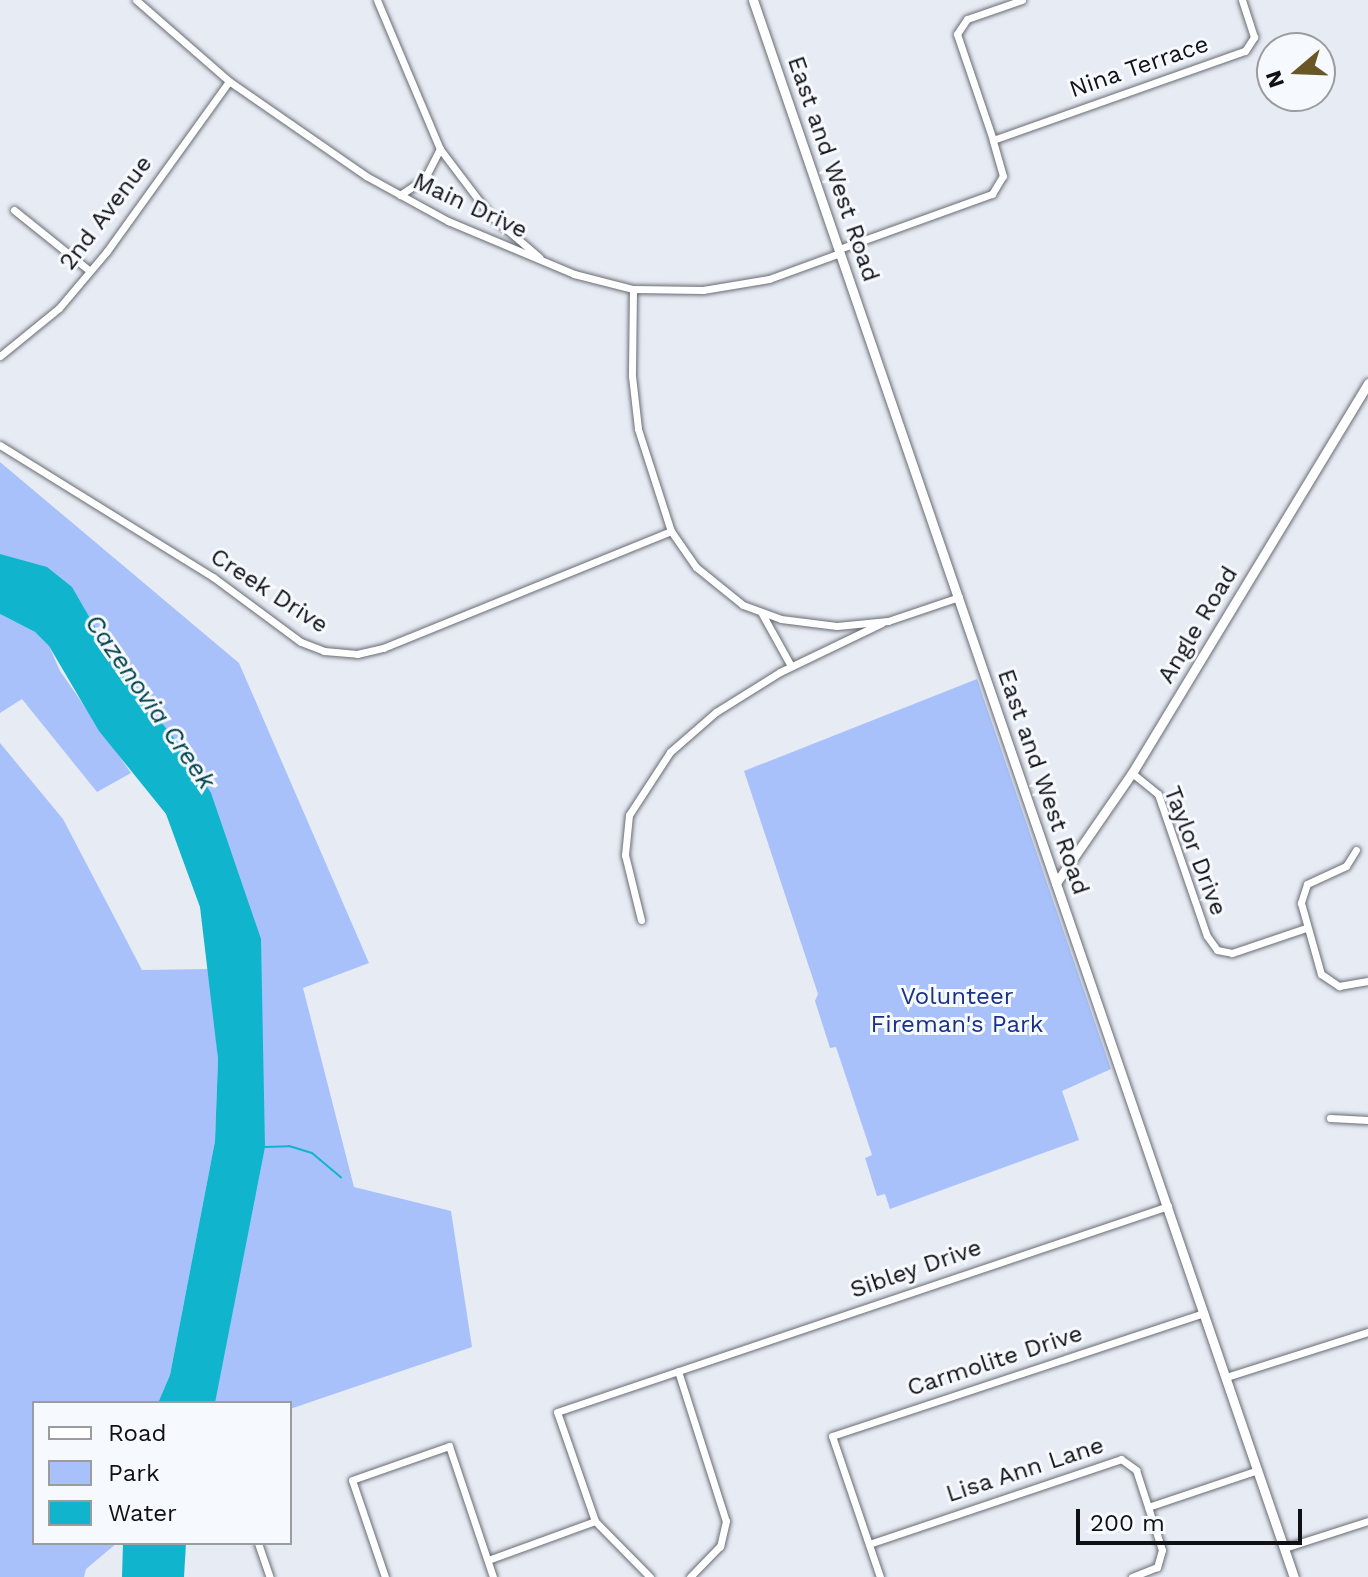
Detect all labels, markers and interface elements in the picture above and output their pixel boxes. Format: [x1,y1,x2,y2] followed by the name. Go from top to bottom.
[1065,30,1213,104] street label: Nina Terrace
[1256,32,1336,112] north arrow
[781,52,885,286] street label: East and West Road
[1260,68,1289,91] text: N
[53,150,159,276] street label: 2nd Avenue
[408,167,532,245] street label: Main Drive
[205,542,333,640] street label: Creek Drive
[1152,561,1244,689] street label: Angle Road
[78,608,222,796] water label: Cazenovia Creek
[991,665,1095,899] street label: East and West Road
[1157,782,1233,920] street label: Taylor Drive
[871,983,1043,1039] park label: Volunteer Fireman's Park
[846,1233,986,1305] street label: Sibley Drive
[904,1319,1086,1403] street label: Carmolite Drive
[32,1401,292,1545] legend
[108,1419,167,1447] text: Road
[942,1431,1108,1509] street label: Lisa Ann Lane
[108,1459,160,1487] text: Park
[1080,1493,1306,1543] scale bar
[108,1499,177,1527] text: Water
[1090,1509,1165,1537] text: 200 m

